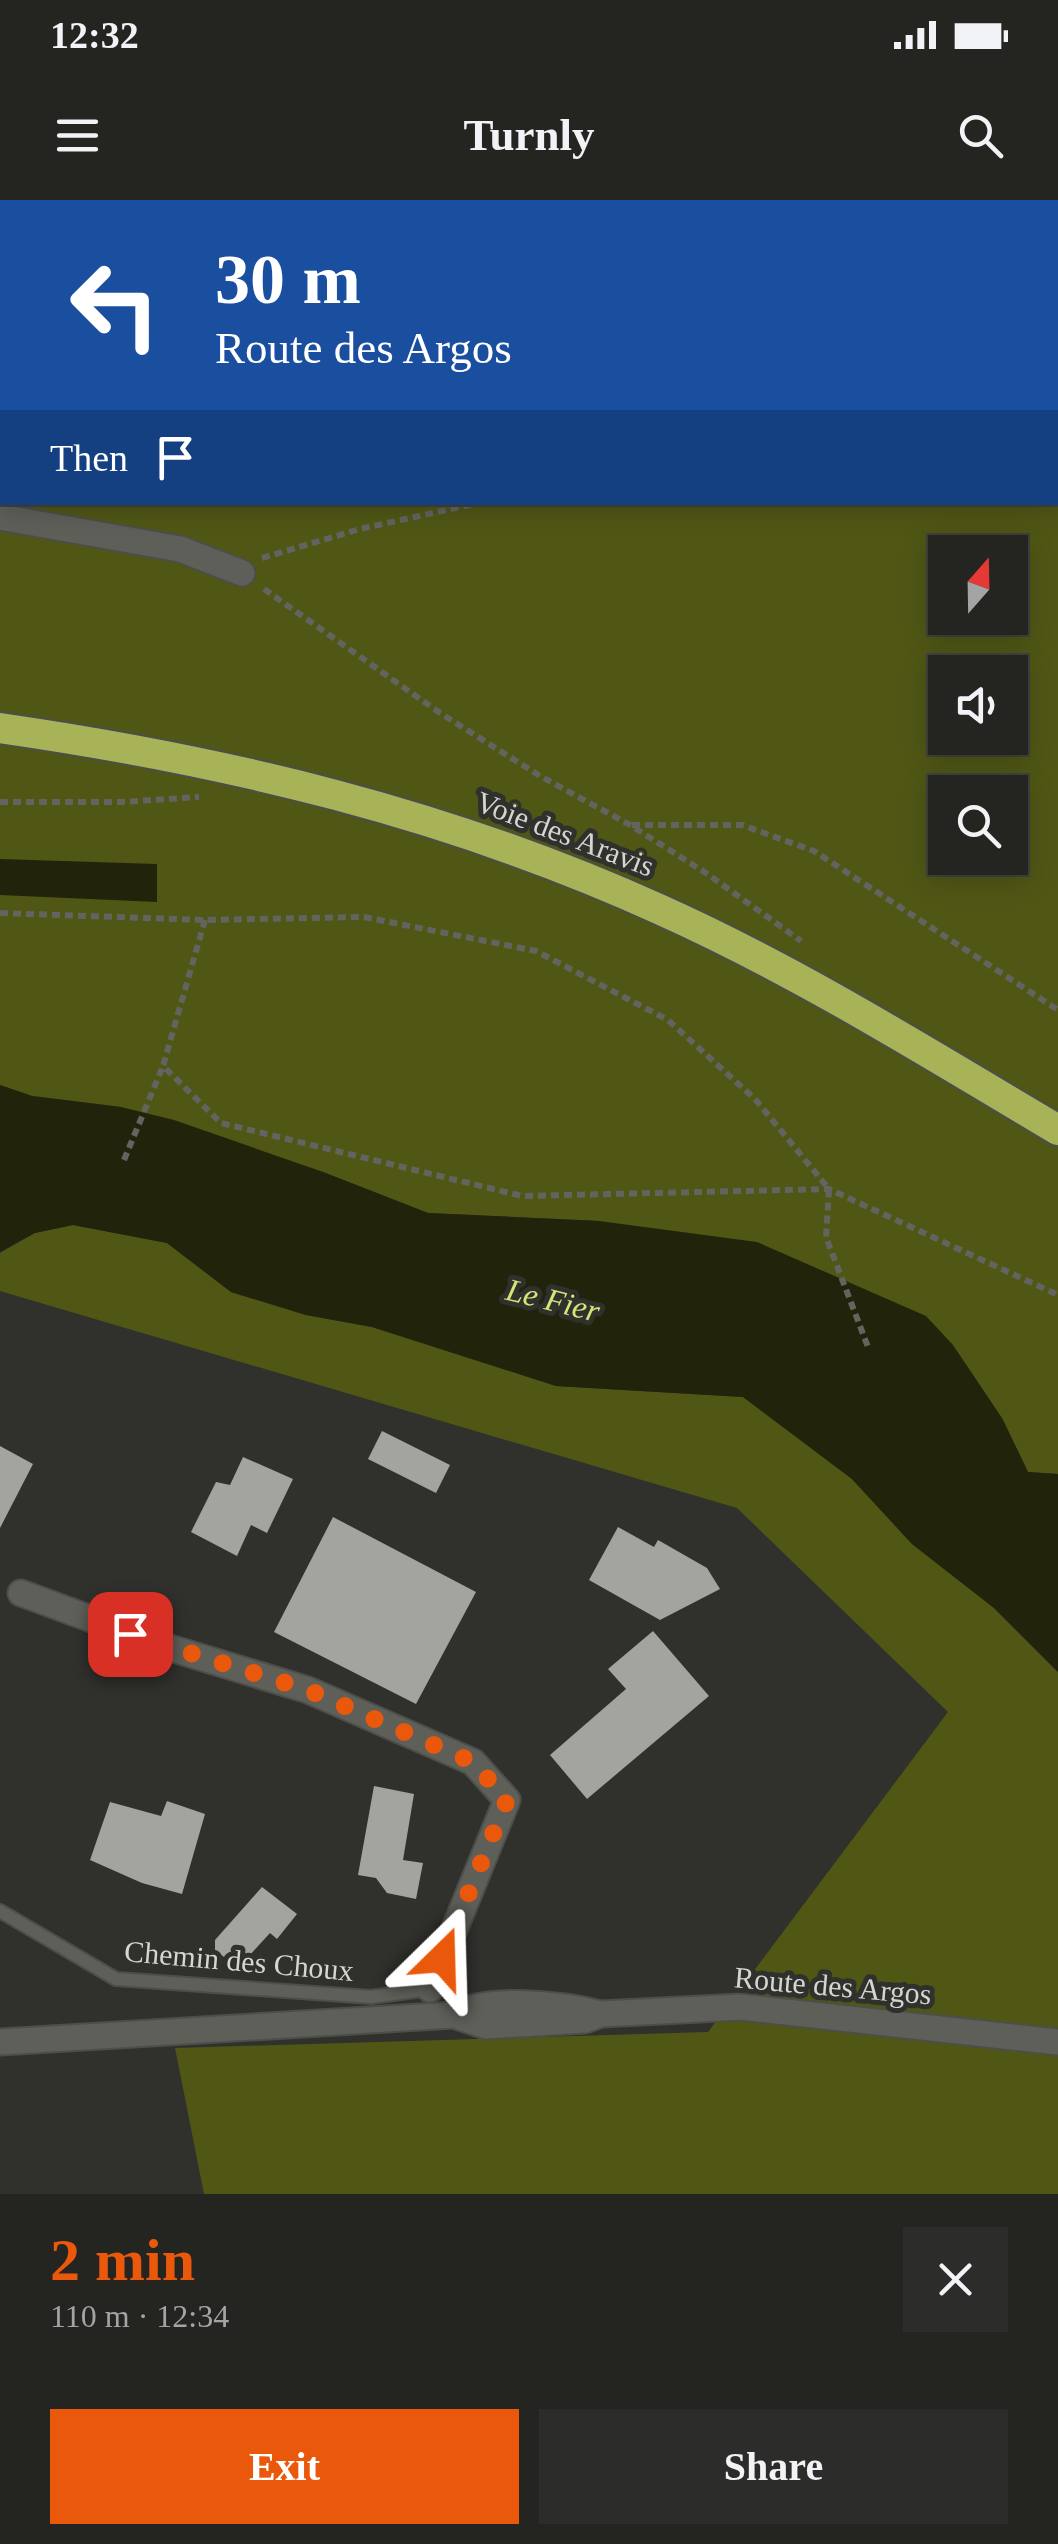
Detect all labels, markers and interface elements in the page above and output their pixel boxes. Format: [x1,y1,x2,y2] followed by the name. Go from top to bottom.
[50,14,139,56] text: 12:32
[50,108,105,163] icon: menu
[953,108,1008,163] icon: search
[464,110,594,160] text: Turnly
[50,240,180,370] icon: left
[215,241,361,318] text: 30 m
[215,323,512,373] text: Route des Argos
[148,430,203,485] icon: arrive
[50,437,128,479] text: Then
[928,535,1028,635] north arrow
[928,535,1028,875] map controls
[928,655,1028,755] button: sound
[928,775,1028,875] button: search
[472,784,659,883] street label: Voie des Aravis
[502,1271,604,1329] water label: Le Fier
[88,1592,173,1677] pin
[103,1607,158,1662] icon: arrive
[390,1906,494,2010] position arrow
[123,1934,355,1987] street label: Chemin des Choux
[733,1960,933,2011] street label: Route des Argos
[50,2227,195,2293] text: 2 min
[903,2227,1008,2332] button: close
[50,2298,229,2334] text: 110 m · 12:34
[50,2409,519,2524] button: Exit
[539,2409,1008,2524] button: Share

